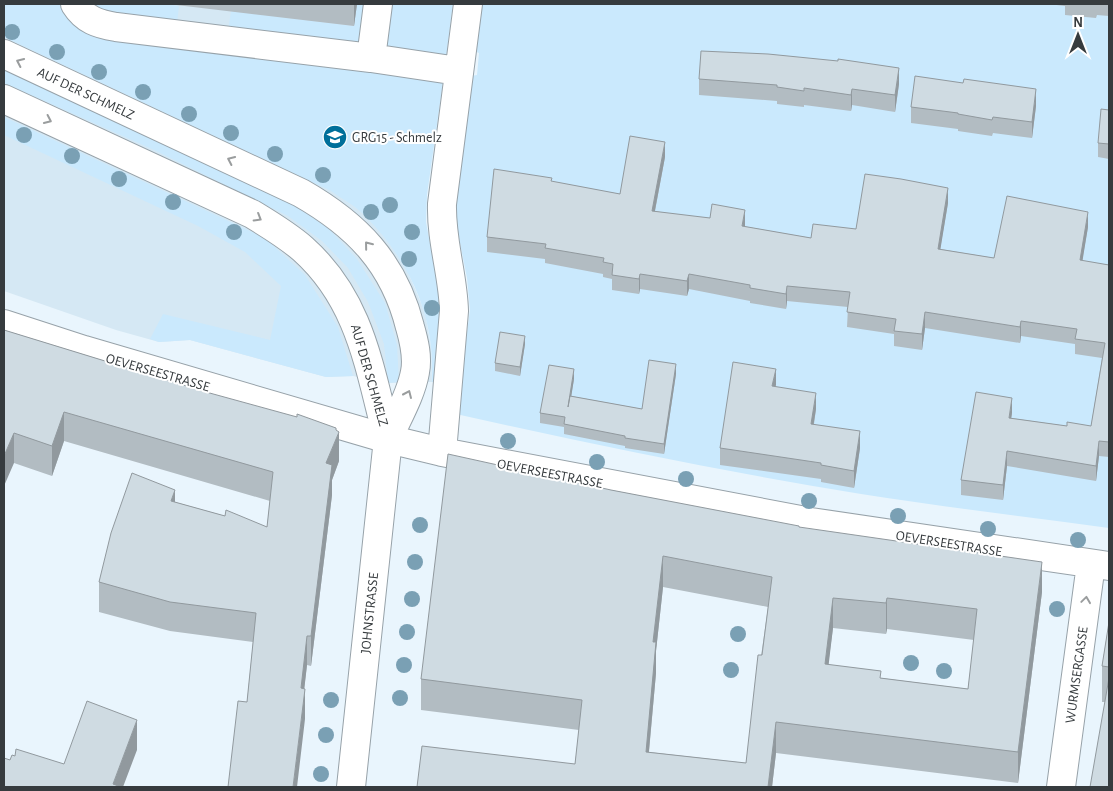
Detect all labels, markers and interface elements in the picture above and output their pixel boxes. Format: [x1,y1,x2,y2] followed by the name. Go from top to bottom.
[1053,10,1103,60] north arrow
[1073,16,1083,30] text: N
[17,58,26,68] one-way arrow
[35,65,136,123] street label: AUF DER SCHMELZ
[43,113,52,124] one-way arrow
[322,124,348,150] school or university icon: GRG15 - Schmelz
[352,131,442,145] place label: GRG15 - Schmelz
[227,156,236,167] one-way arrow
[253,212,262,222] one-way arrow
[365,242,373,251] one-way arrow
[348,323,390,428] street label: AUF DER SCHMELZ
[104,351,211,395] street label: OEVERSEESTRASSE
[401,390,412,399] one-way arrow
[496,457,604,491] street label: OEVERSEESTRASSE
[895,529,1003,559] street label: OEVERSEESTRASSE
[359,572,381,654] street label: JOHNSTRASSE
[1080,596,1091,604] one-way arrow
[1063,626,1091,724] street label: WURMSERGASSE

